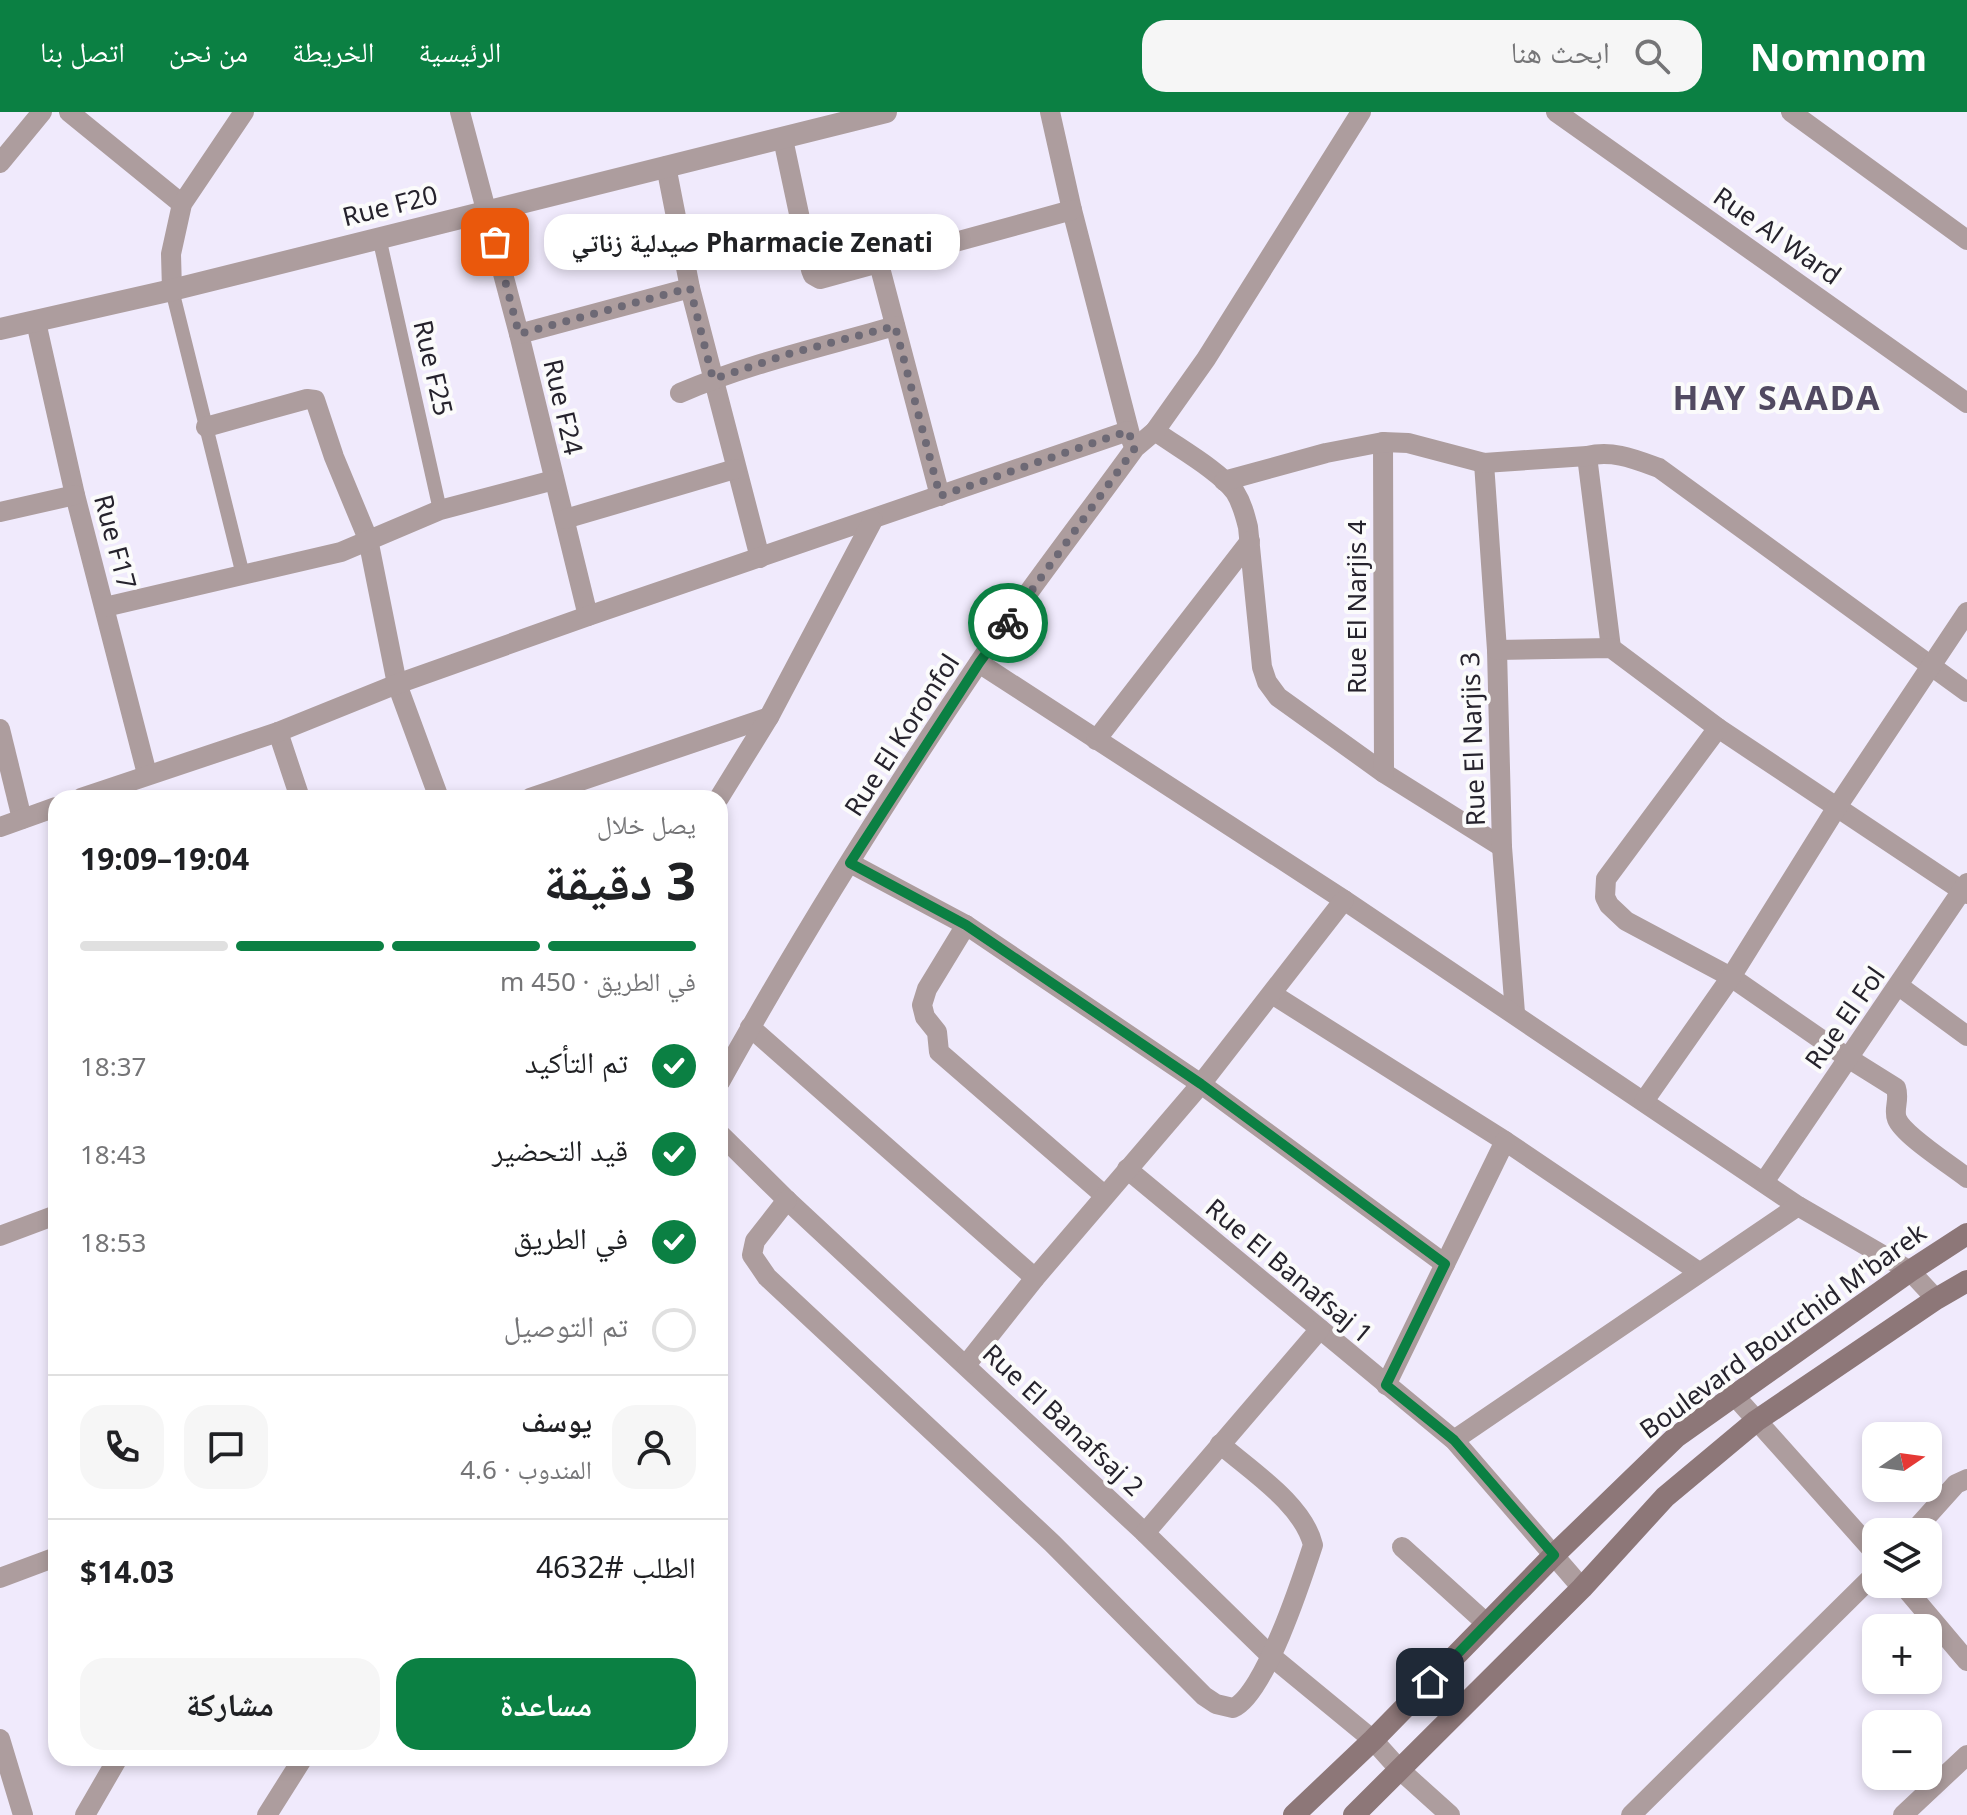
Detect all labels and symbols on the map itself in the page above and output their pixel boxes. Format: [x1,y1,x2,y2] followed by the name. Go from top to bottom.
[338,176,441,234] street label: Rue F20
[1707,178,1849,292] street label: Rue Al Ward
[461,208,529,276] pin
[543,214,959,270] callout: Pharmacie Zenati صيدلية زناتي
[406,317,462,419] street label: Rue F25
[536,356,592,458] street label: Rue F24
[1672,374,1882,420] district label: HAY SAADA
[86,490,146,593] street label: Rue F17
[1338,520,1374,694] street label: Rue El Narjis 4
[968,583,1048,663] courier
[835,646,967,823] street label: Rue El Koronfol
[1451,651,1493,827] street label: Rue El Narjis 3
[1796,959,1893,1076] street label: Rue El Fol
[1198,1190,1381,1351] street label: Rue El Banafsaj 1
[1632,1214,1933,1446] street label: Boulevard Bourchid M'barek
[975,1335,1152,1503] street label: Rue El Banafsaj 2
[1862,1422,1942,1502] north arrow
[1396,1648,1464,1716] pin

